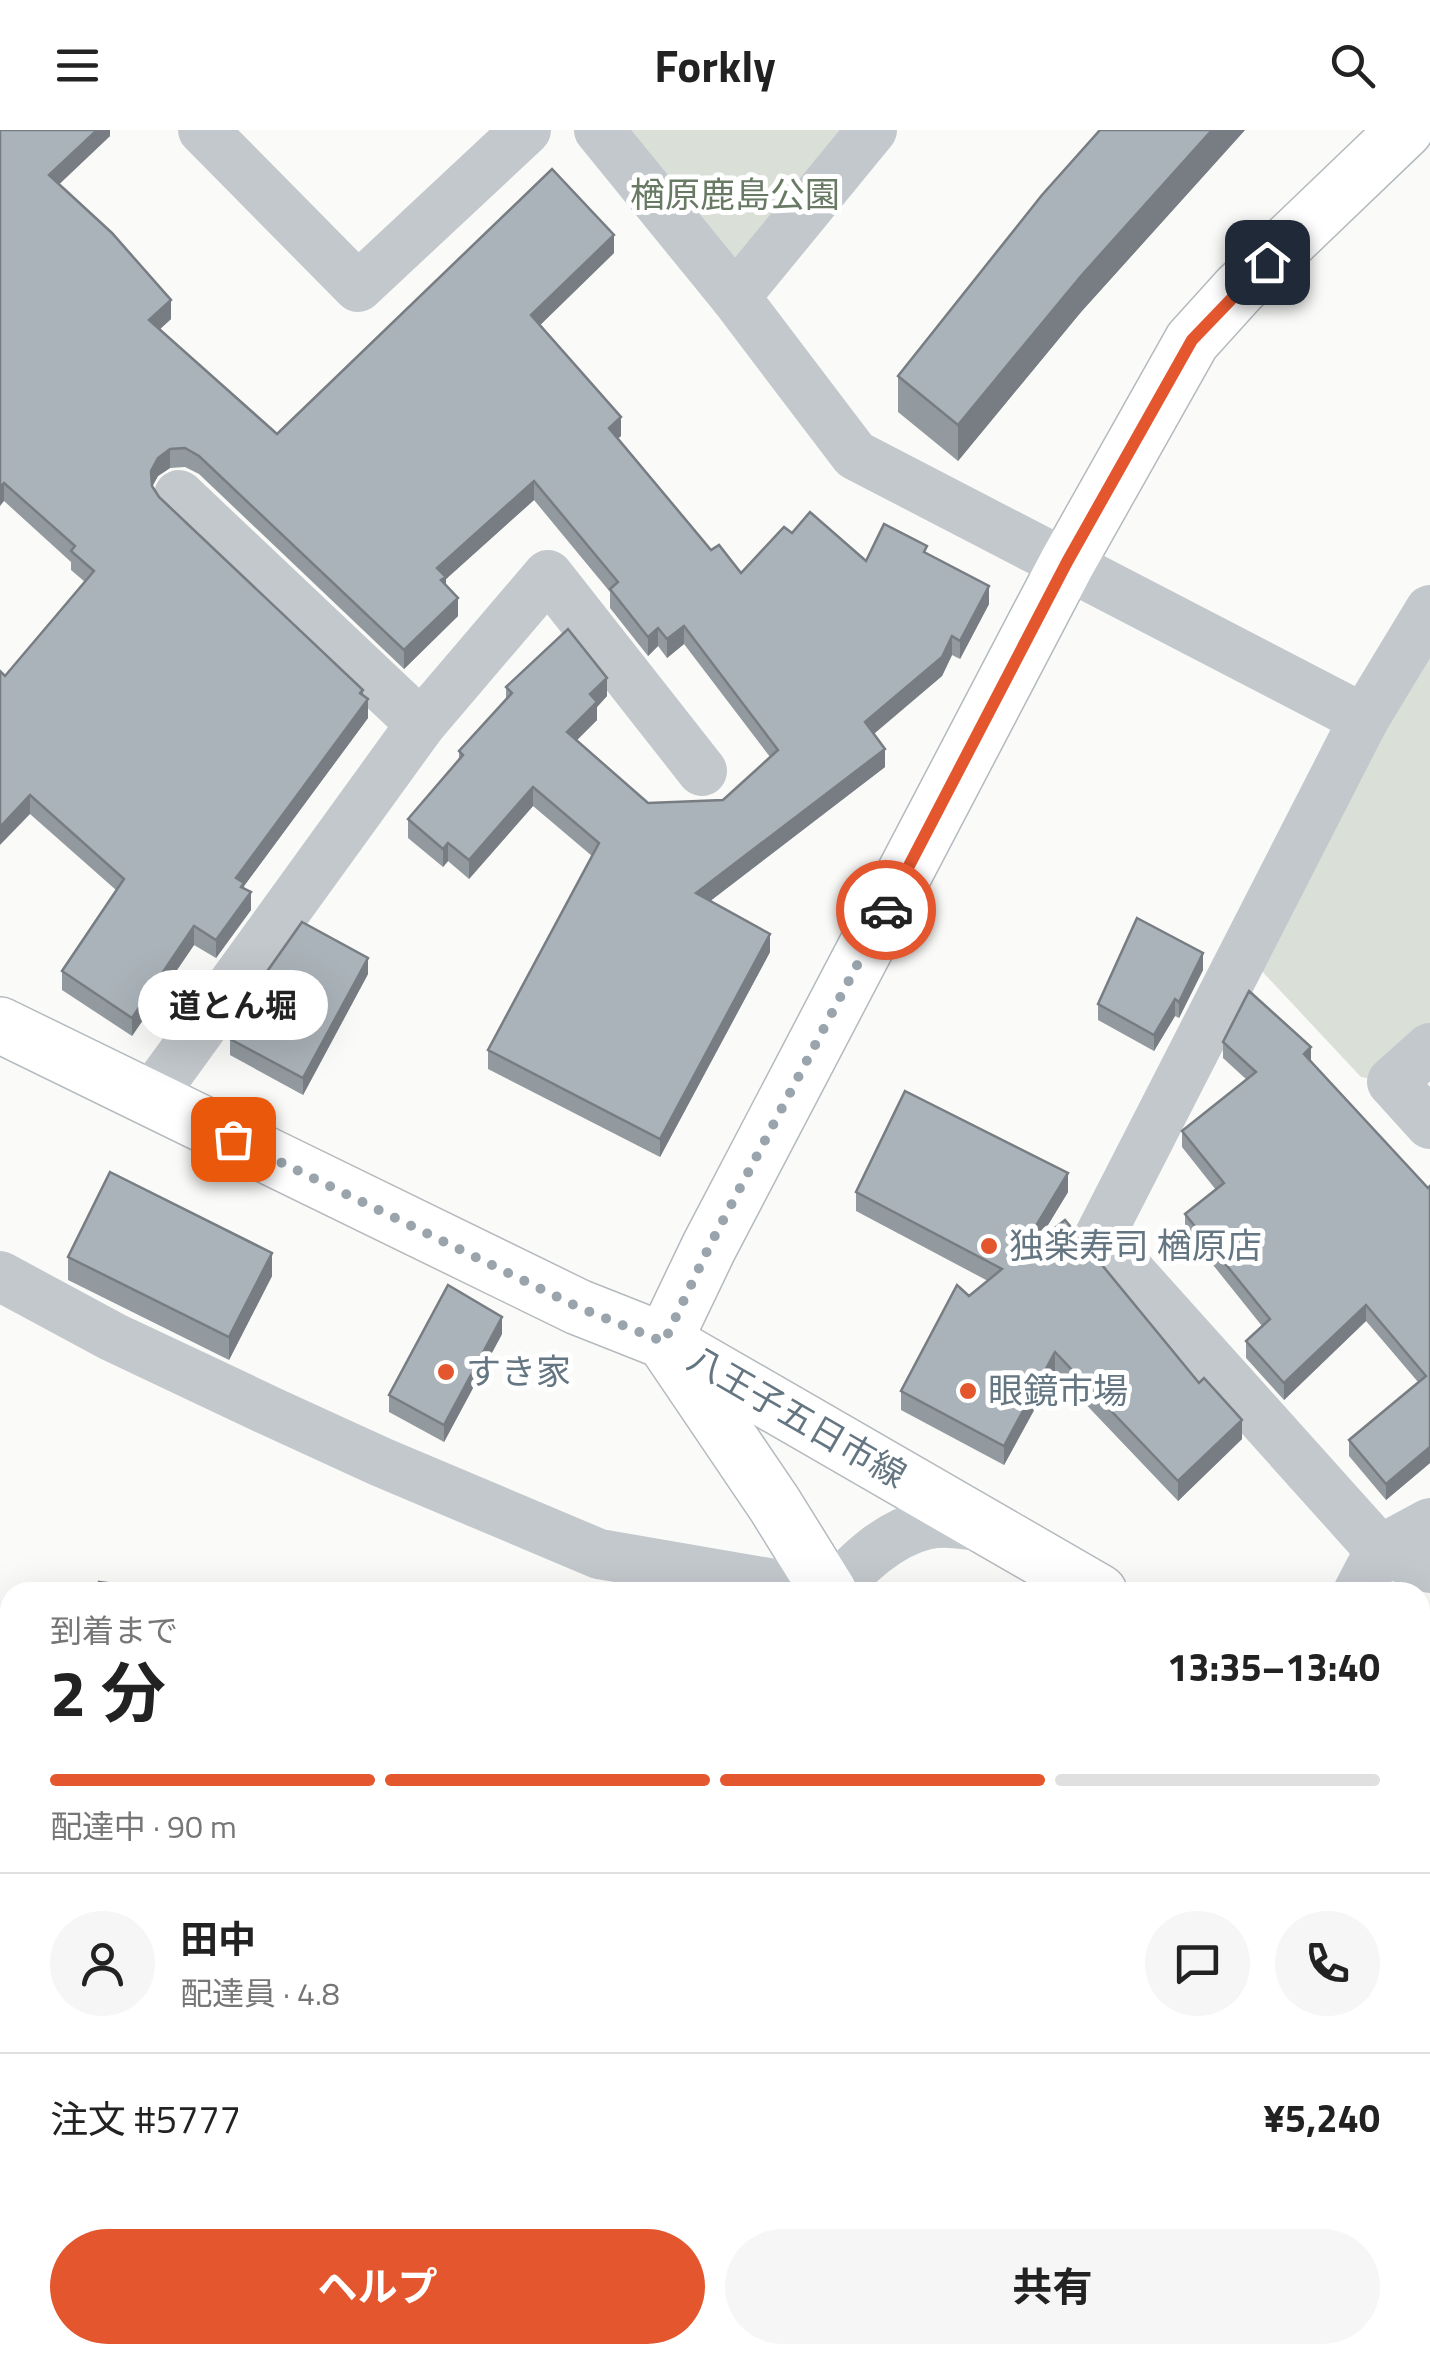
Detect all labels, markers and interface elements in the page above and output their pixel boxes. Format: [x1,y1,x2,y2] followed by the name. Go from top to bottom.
[654,31,776,99] text: Forkly
[50,38,105,93] icon: menu
[1325,38,1380,93] icon: search
[630,167,840,221] park label: 楢原鹿島公園
[1225,220,1310,305] pin
[1240,235,1295,290] icon: home
[836,860,936,960] courier
[859,883,914,938] icon: car
[138,969,328,1039] callout: 道とん堀
[169,981,297,1029] text: 道とん堀
[191,1097,276,1182] pin
[206,1112,261,1167] icon: bag
[1009,1218,1262,1272] place label: 独楽寿司 楢原店
[978,1235,1000,1257] marker: 独楽寿司 楢原店
[678,1331,917,1501] street label: 八王子五日市線
[466,1344,571,1398] place label: すき家
[435,1361,457,1383] marker: すき家
[988,1363,1128,1417] place label: 眼鏡市場
[957,1380,979,1402] marker: 眼鏡市場
[50,1606,178,1654] text: 到着まで
[1167,1638,1380,1696] text: 13:35–13:40
[50,1642,166,1741] text: 2 分
[50,1802,237,1850] text: 配達中 · 90 m
[180,1910,256,1968] text: 田中
[50,1911,155,2016] button: person
[1145,1911,1250,2016] button: chat
[1275,1911,1380,2016] button: phone
[180,1969,340,2017] text: 配達員 · 4.8
[1264,2089,1380,2147] text: ¥5,240
[50,2090,241,2148] text: 注文 #5777
[50,2229,705,2344] button: ヘルプ
[725,2229,1380,2344] button: 共有

